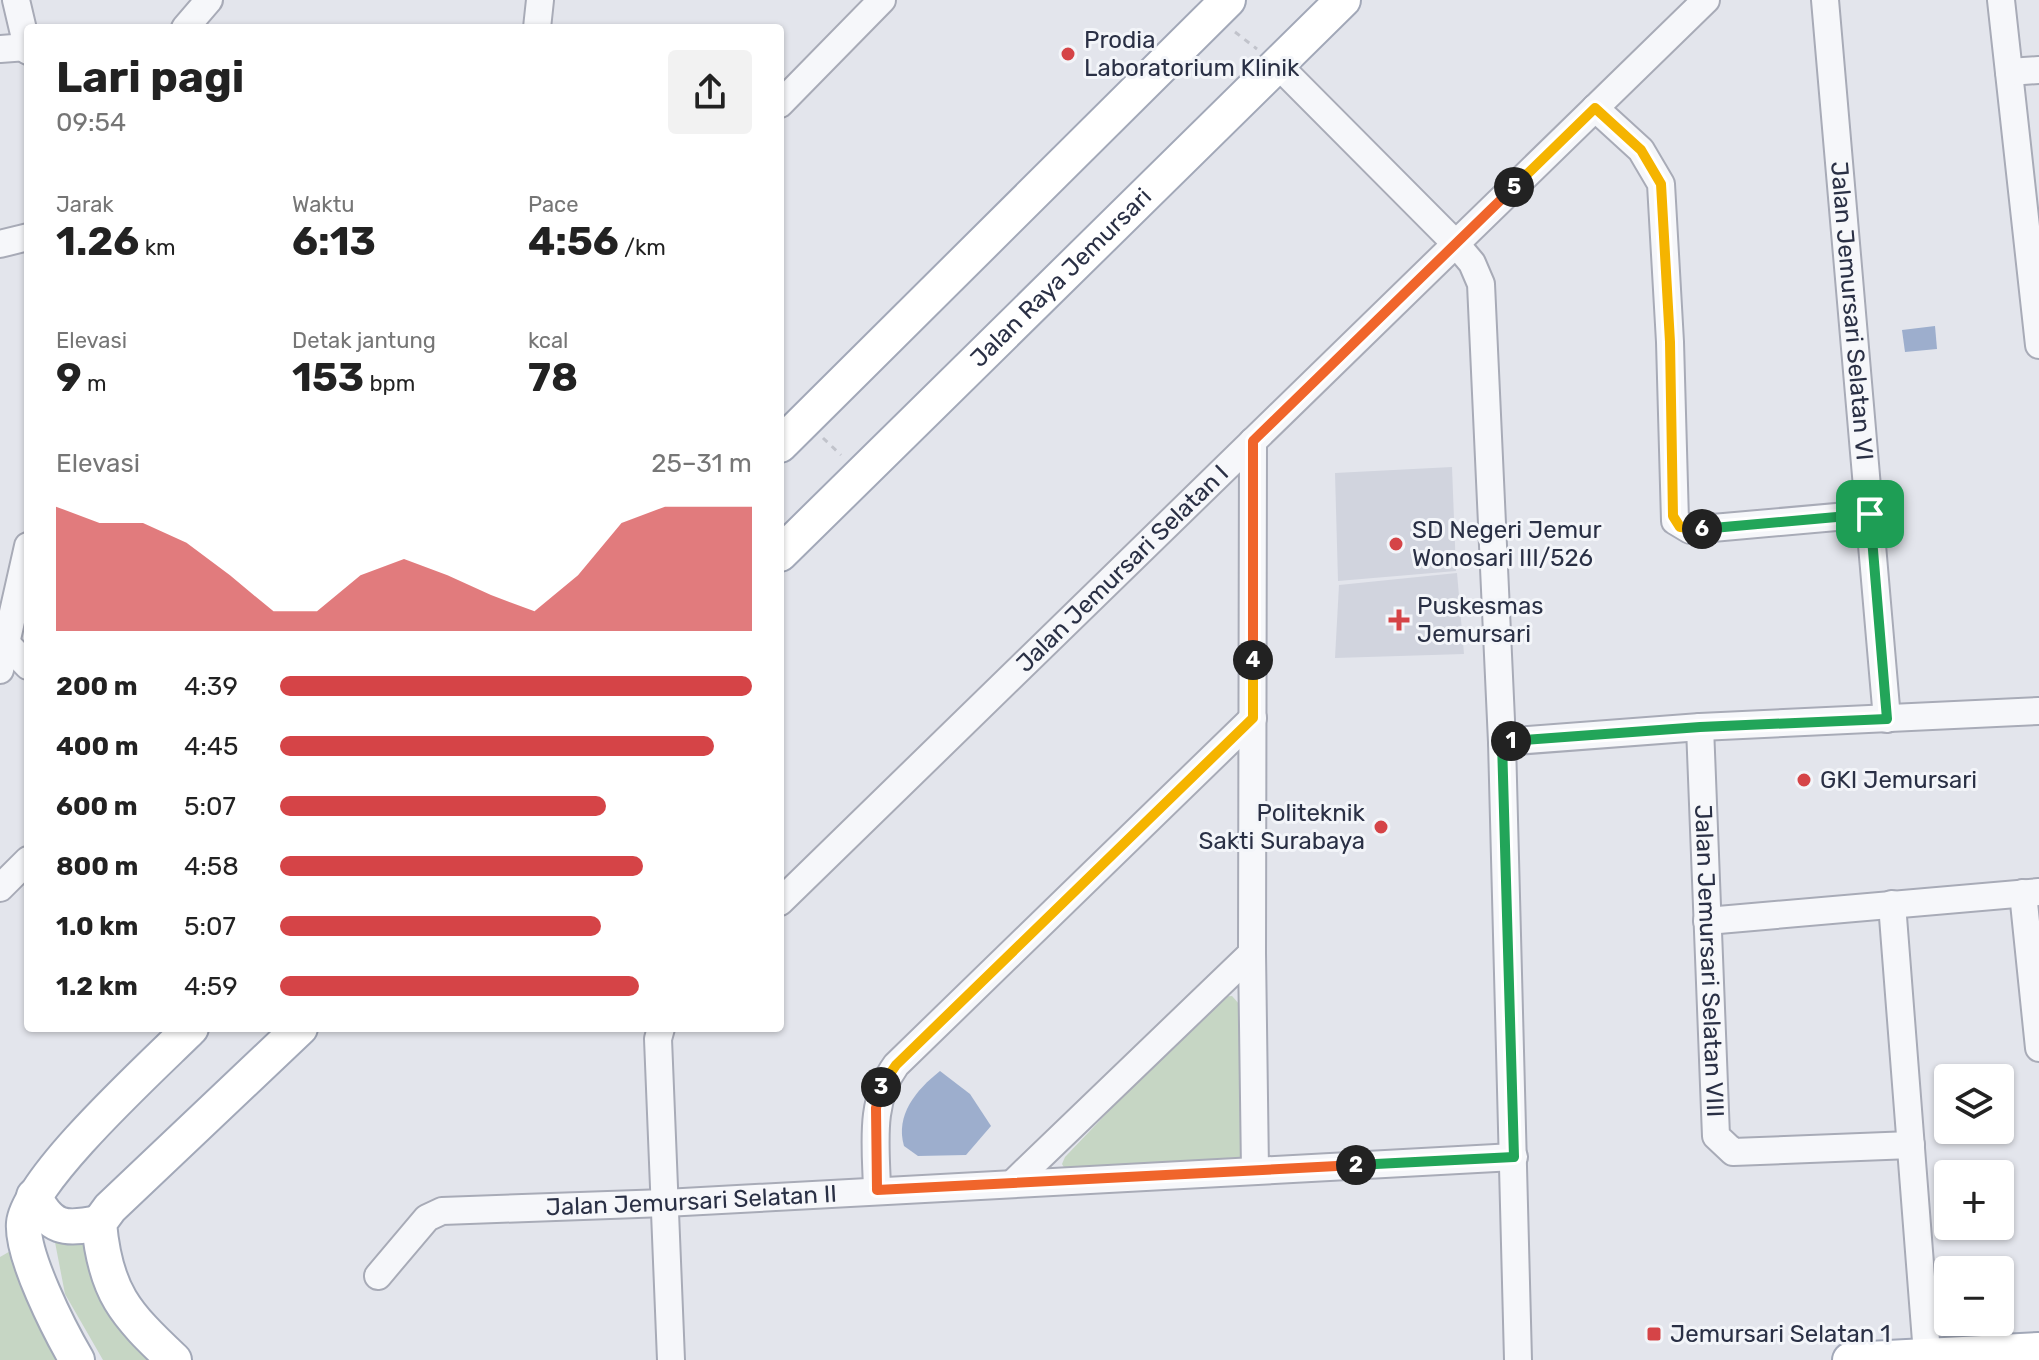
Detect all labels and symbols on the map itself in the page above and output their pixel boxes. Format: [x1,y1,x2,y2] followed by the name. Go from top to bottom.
[1084,26,1300,82] place label: Prodia Laboratorium Klinik
[1059,45,1077,63] marker: Prodia Laboratorium Klinik
[1825,160,1879,461] street label: Jalan Jemursari Selatan VI
[1494,167,1534,207] pin: 5
[965,183,1157,373] street label: Jalan Raya Jemursari
[1011,459,1234,678] street label: Jalan Jemursari Selatan I
[1836,480,1904,548] pin
[1682,509,1722,549] pin: 6
[1412,516,1602,572] place label: SD Negeri Jemur Wonosari III/526
[1387,535,1405,553] marker: SD Negeri Jemur Wonosari III/526
[1417,592,1543,648] place label: Puskesmas Jemursari
[1388,609,1410,631] marker: Puskesmas Jemursari
[1233,640,1273,680] pin: 4
[1491,721,1531,761] pin: 1
[1820,766,1977,794] place label: GKI Jemursari
[1795,771,1813,789] marker: GKI Jemursari
[1199,799,1366,855] place label: Politeknik Sakti Surabaya
[1689,804,1729,1118] street label: Jalan Jemursari Selatan VIII
[1372,818,1390,836] marker: Politeknik Sakti Surabaya
[861,1067,901,1107] pin: 3
[1336,1145,1376,1185] pin: 2
[545,1180,838,1221] street label: Jalan Jemursari Selatan II
[1670,1320,1891,1348] place label: Jemursari Selatan 1
[1645,1325,1663,1343] marker: Jemursari Selatan 1

